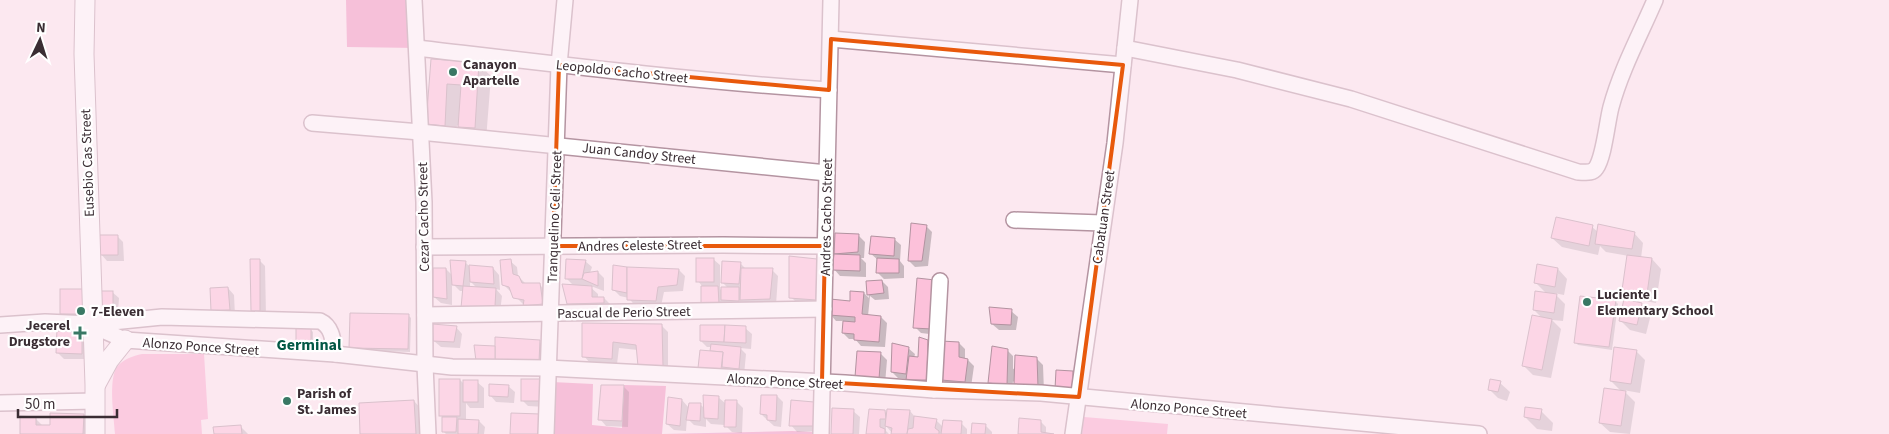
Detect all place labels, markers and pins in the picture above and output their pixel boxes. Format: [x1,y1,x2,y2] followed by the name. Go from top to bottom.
[462,55,519,91] place label: Canayon Apartelle
[447,66,459,78] marker: Canayon Apartelle
[1597,285,1713,321] place label: Luciente I Elementary School
[1581,296,1593,308] marker: Luciente I Elementary School
[91,302,144,322] place label: 7-Eleven
[75,305,87,317] marker: 7-Eleven
[9,316,70,352] place label: Jecerel Drugstore
[74,327,86,339] marker: Jecerel Drugstore
[297,384,357,420] place label: Parish of St. James
[281,395,293,407] marker: Parish of St. James

